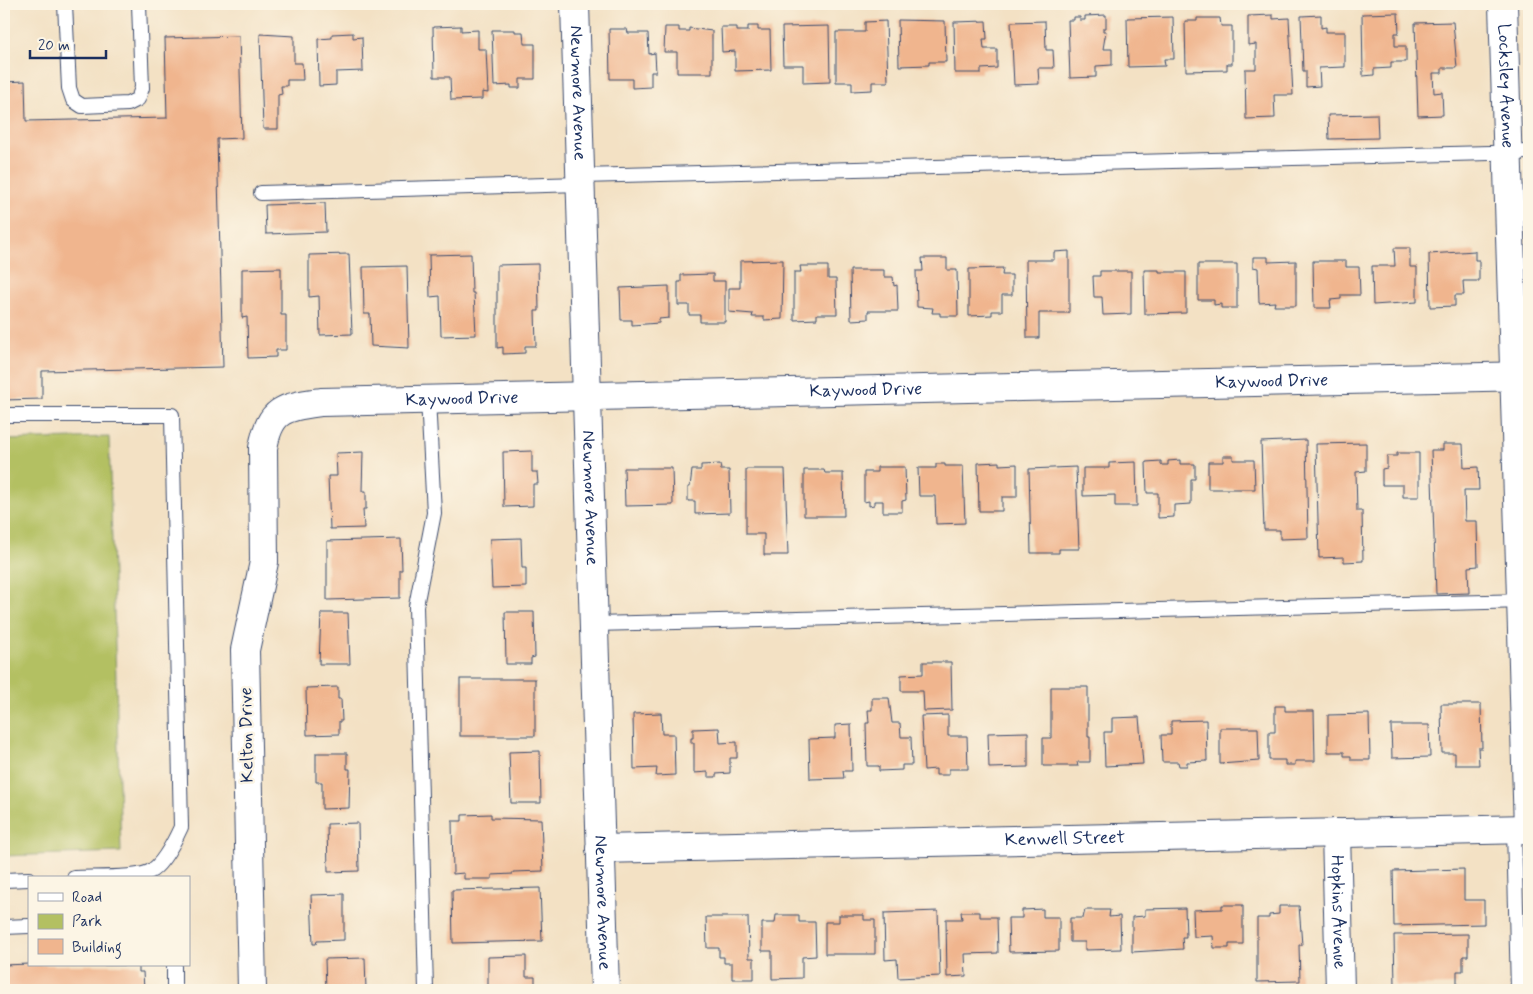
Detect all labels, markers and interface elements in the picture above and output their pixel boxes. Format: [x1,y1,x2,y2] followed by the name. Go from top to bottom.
[1492,23,1519,149] street label: Locksley Avenue
[564,25,592,161] street label: Newmore Avenue
[30,28,106,60] scale bar
[38,36,70,56] text: 20 m
[1215,368,1328,395] street label: Kaywood Drive
[809,377,923,403] street label: Kaywood Drive
[405,386,519,412] street label: Kaywood Drive
[576,430,604,566] street label: Newmore Avenue
[234,687,260,783] street label: Kelton Drive
[1004,826,1125,852] street label: Kenwell Street
[588,835,616,971] street label: Newmore Avenue
[1325,854,1351,969] street label: Hopkins Avenue
[28,876,190,966] legend
[72,888,102,908] text: Road
[72,912,102,932] text: Park
[72,938,122,959] text: Building

